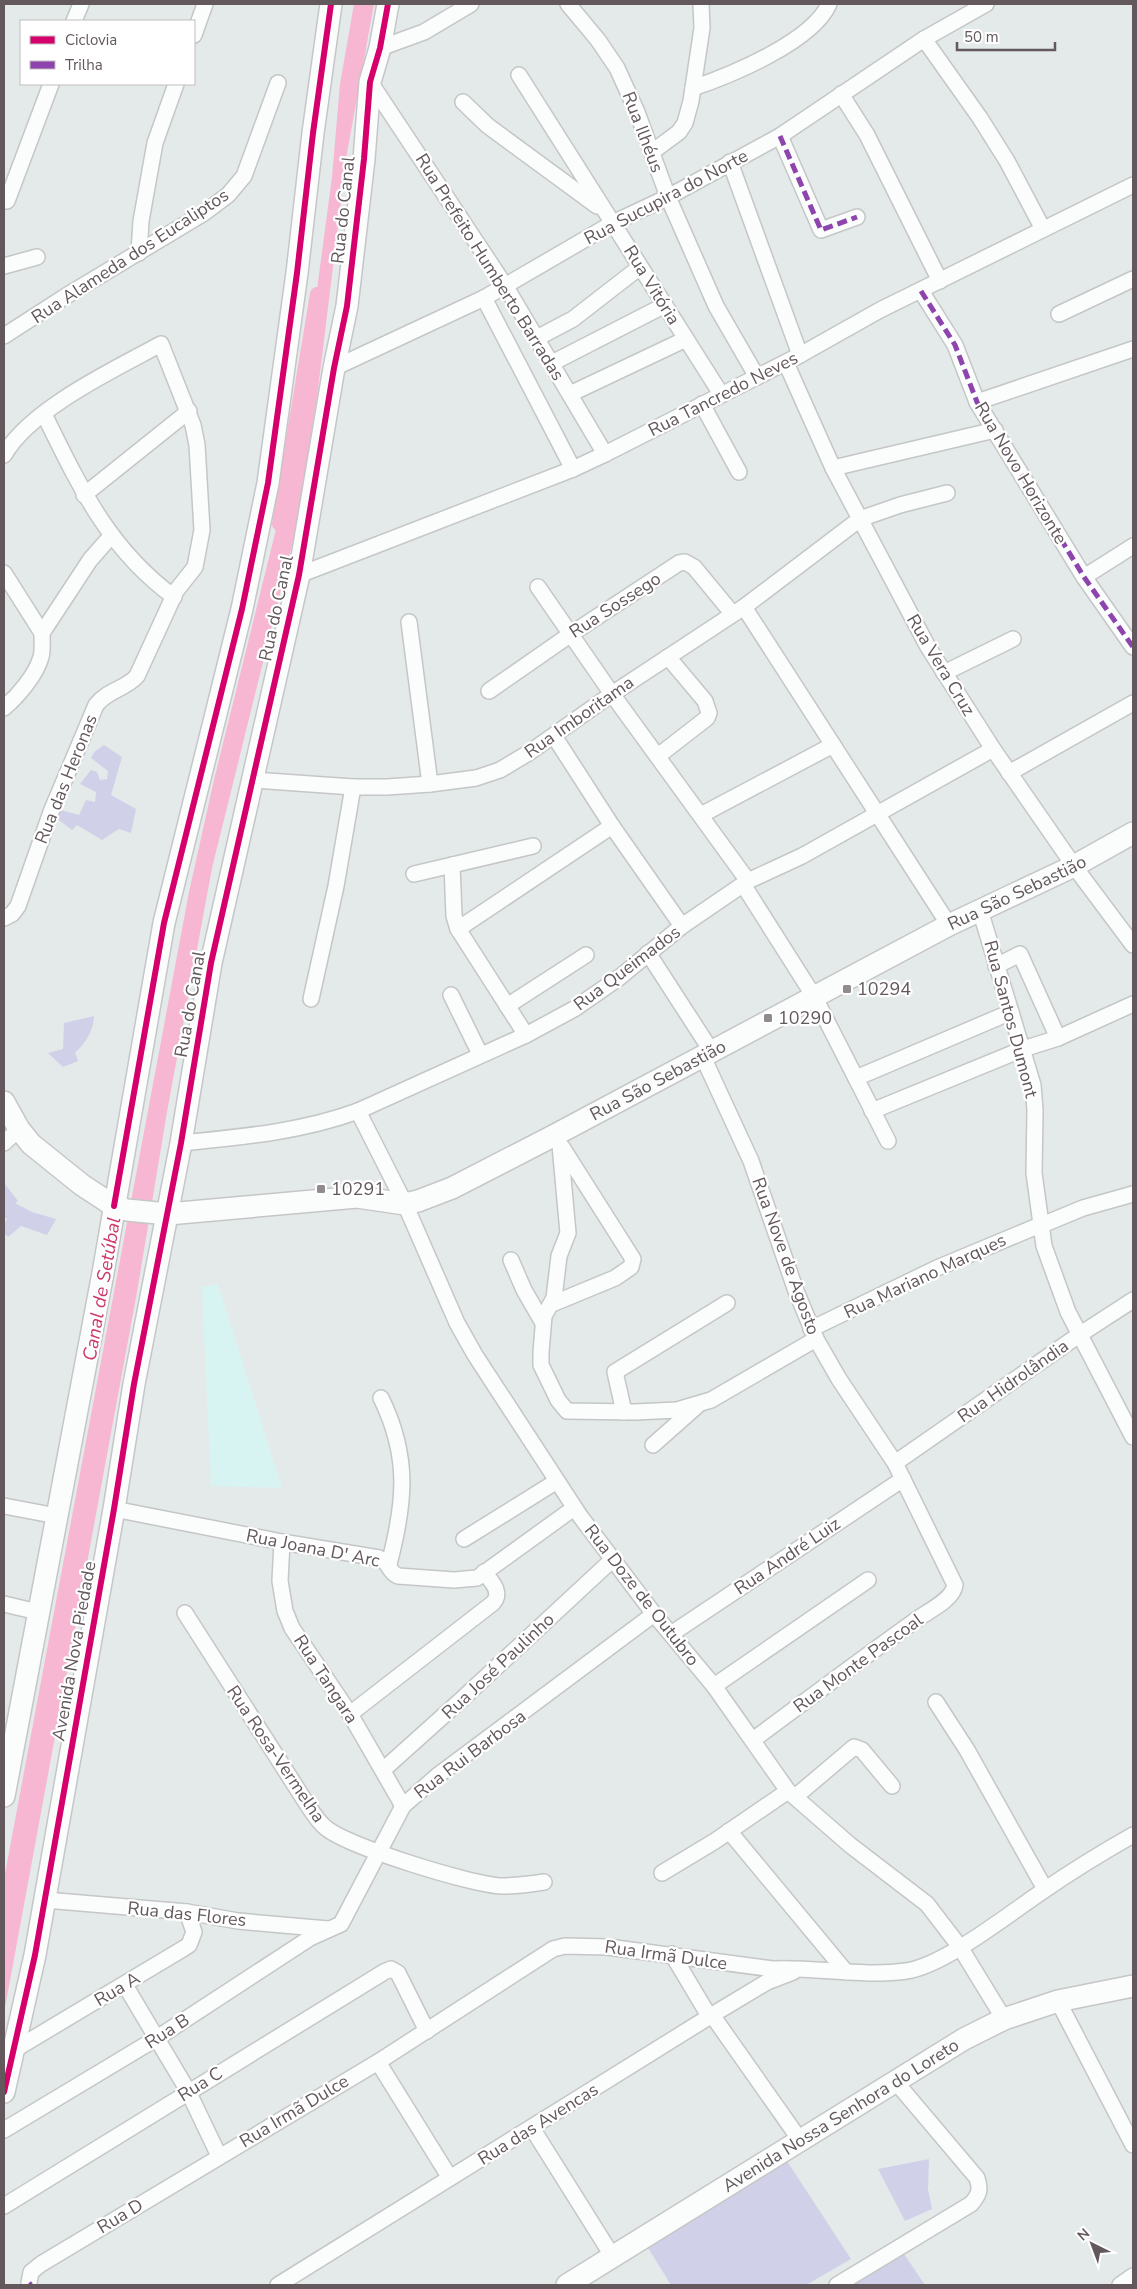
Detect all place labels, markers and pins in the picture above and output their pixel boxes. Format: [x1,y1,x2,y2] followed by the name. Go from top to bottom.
[857,977,911,1001] place label: 10294
[841,983,853,995] marker: 10294
[778,1006,832,1030] place label: 10290
[762,1012,774,1024] marker: 10290
[331,1177,385,1201] place label: 10291
[315,1183,327,1195] marker: 10291

